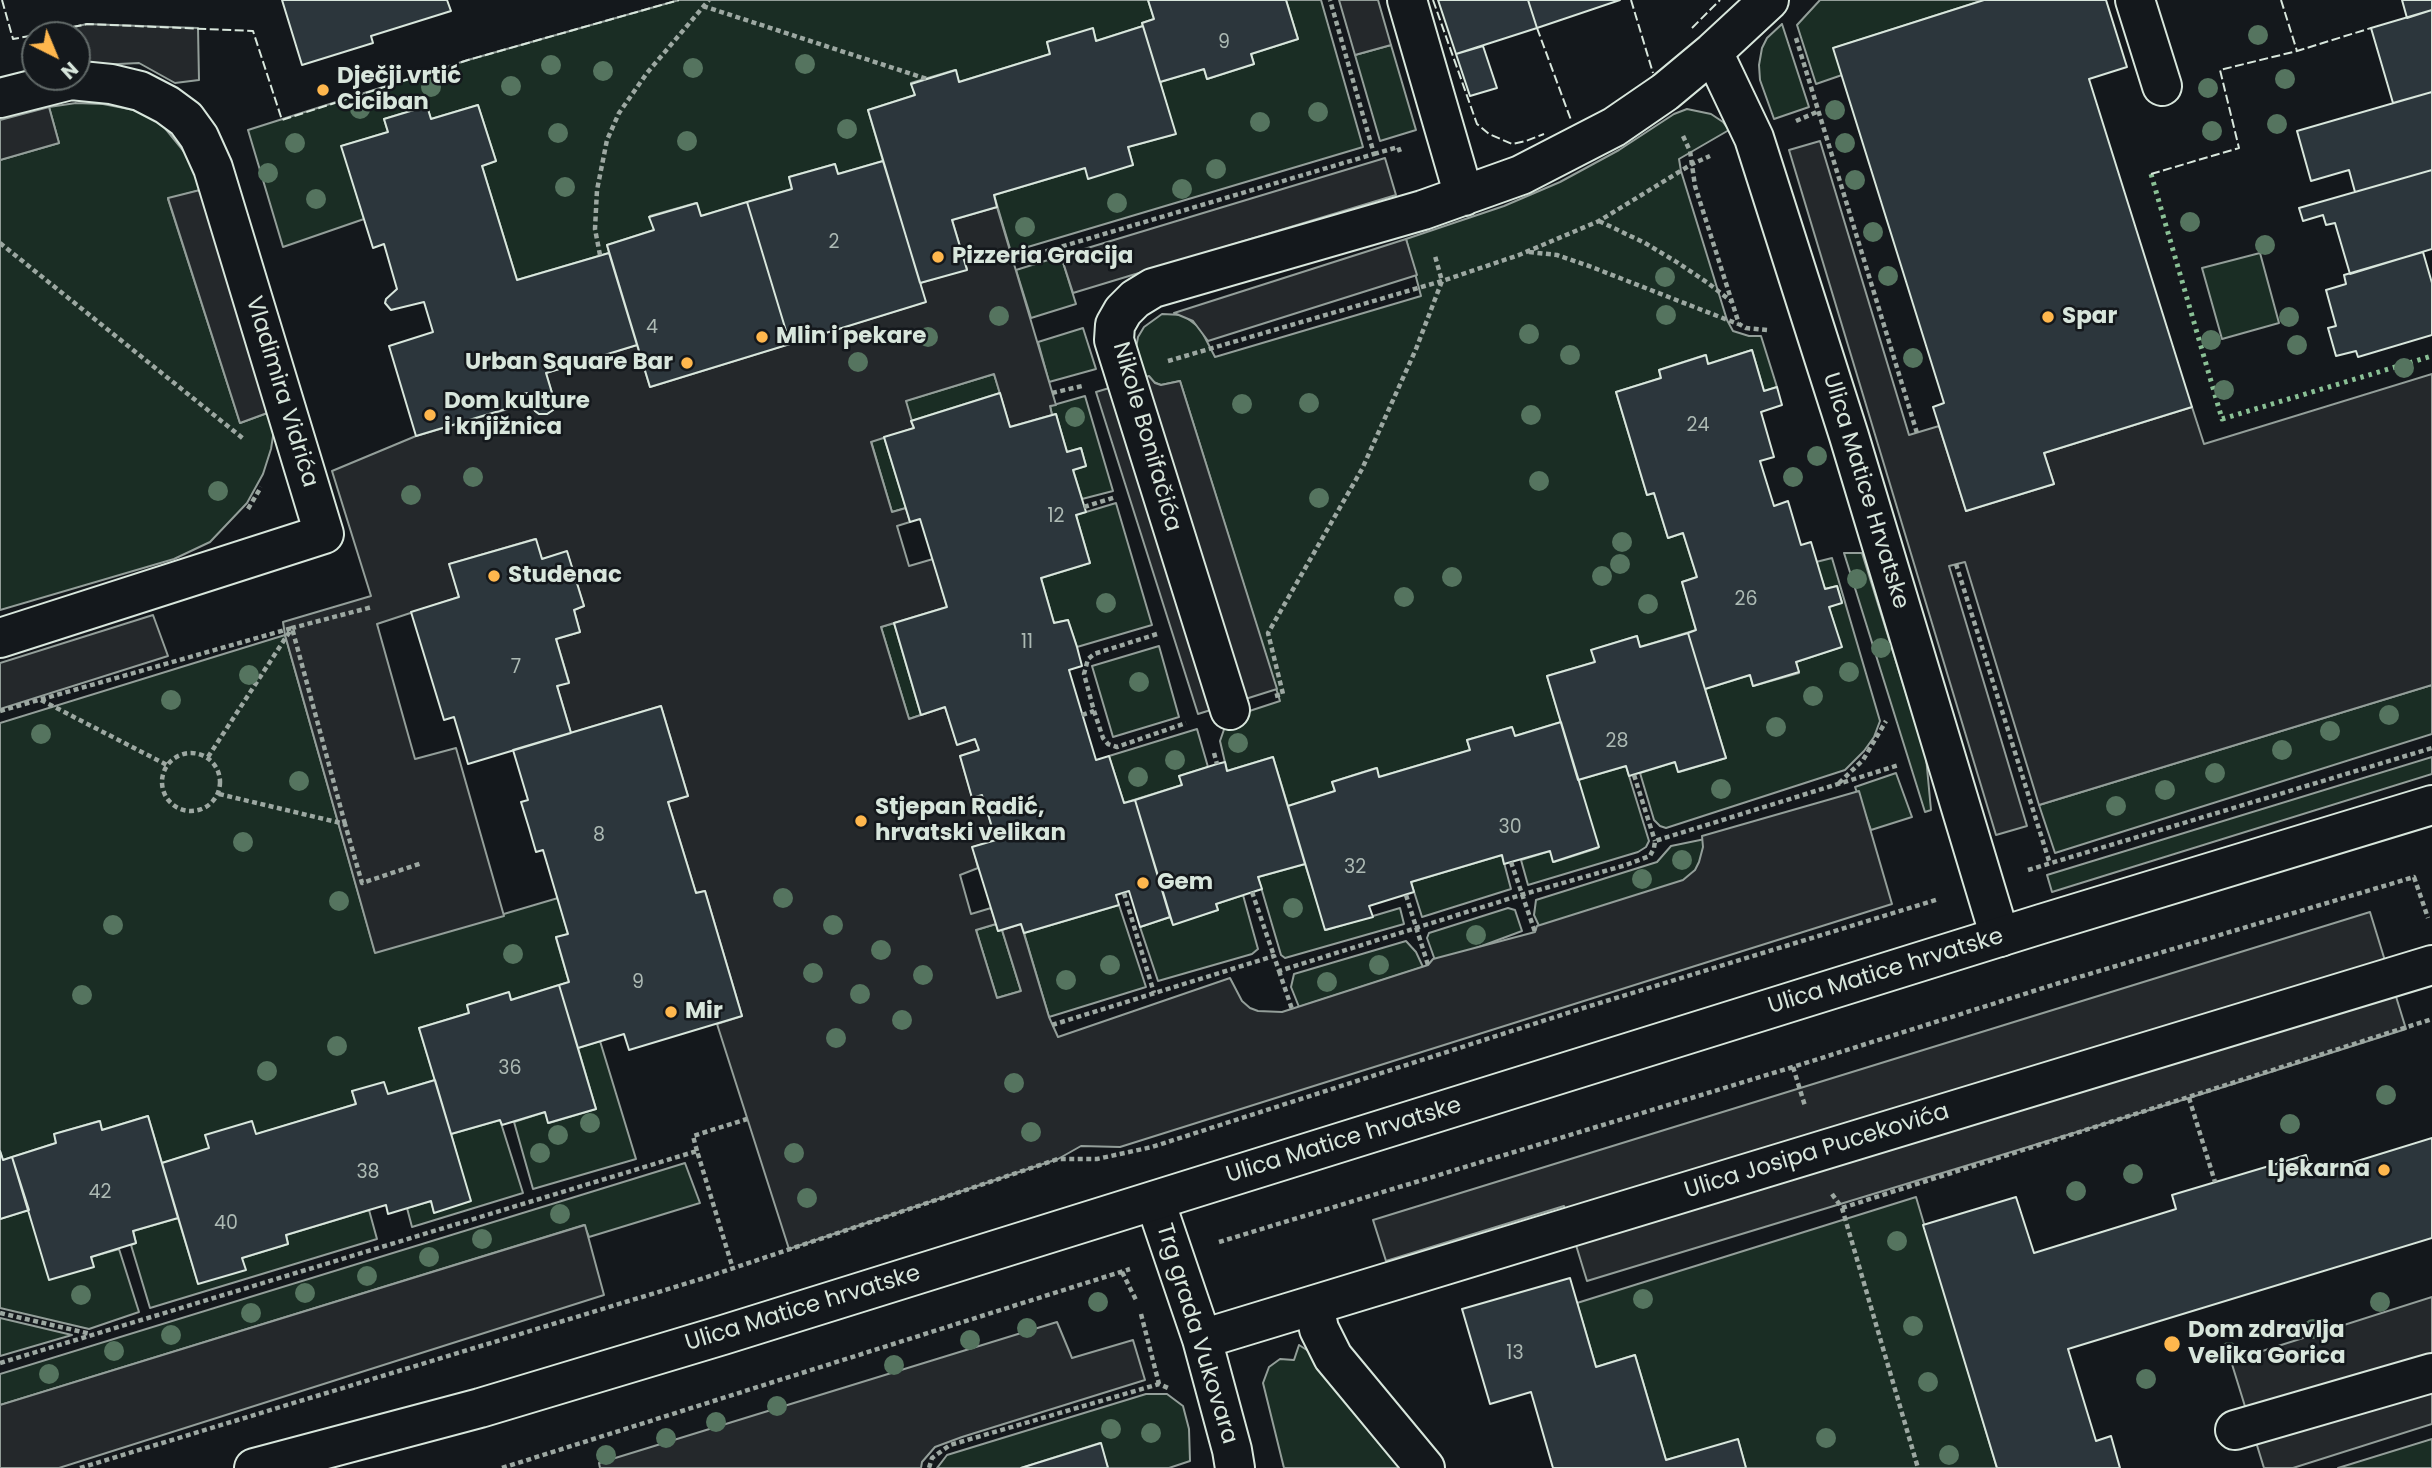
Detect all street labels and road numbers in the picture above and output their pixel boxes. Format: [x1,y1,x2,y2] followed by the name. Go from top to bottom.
[239,293,323,491] street label: Vladimira Vidrića
[1106,339,1186,535] street label: Nikole Bonifačića
[1816,370,1914,612] street label: Ulica Matice Hrvatske
[1765,923,2007,1021] street label: Ulica Matice hrvatske
[1223,1092,1465,1190] street label: Ulica Matice hrvatske
[1681,1099,1953,1205] street label: Ulica Josipa Pucekovića
[1149,1220,1243,1448] street label: Trg grada Vukovara
[682,1260,924,1358] street label: Ulica Matice hrvatske

